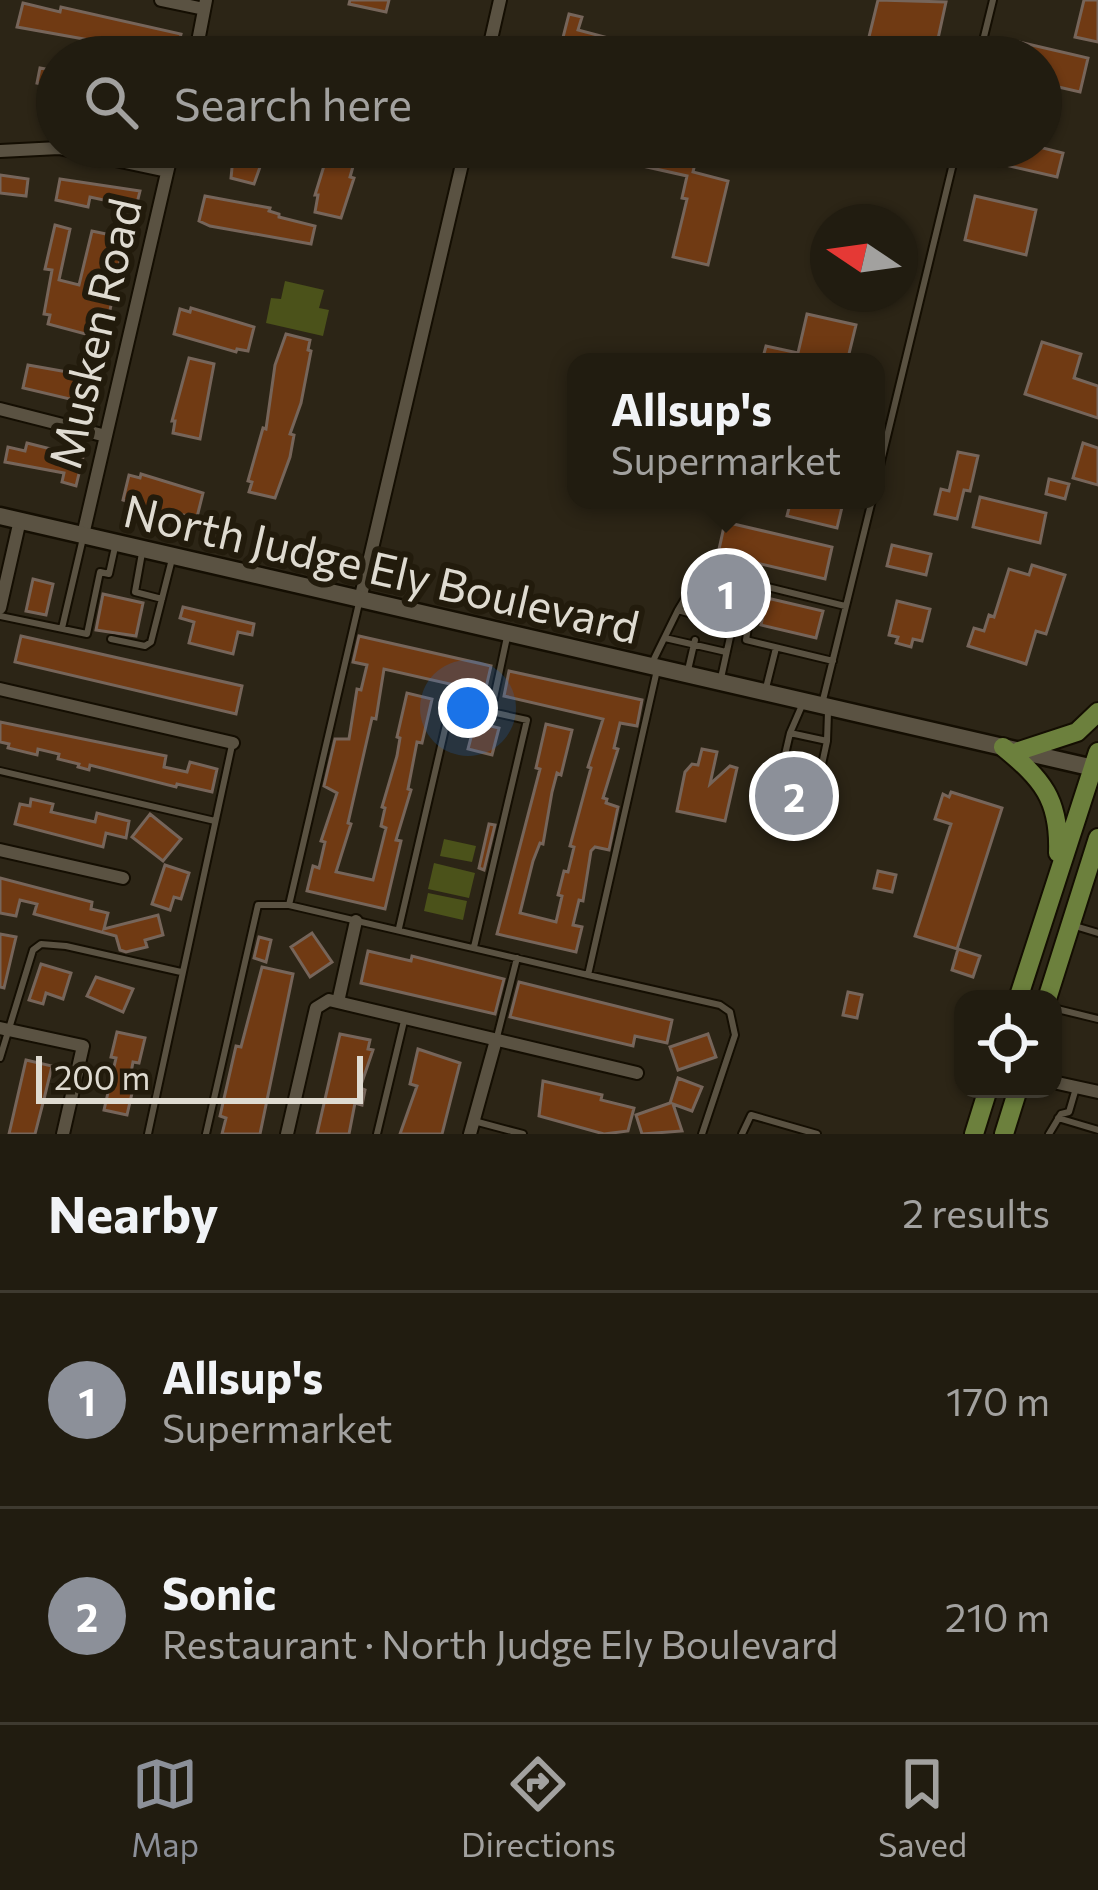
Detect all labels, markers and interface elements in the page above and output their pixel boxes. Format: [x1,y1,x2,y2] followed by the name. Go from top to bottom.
[36,36,1062,168] search box
[78,69,144,135] icon: search
[174,75,412,130] text: Search here
[35,193,151,473] street label: Musken Road
[810,204,918,312] north arrow
[567,353,885,509] popup
[611,380,772,435] text: Allsup's
[611,435,841,483] text: Supermarket
[119,481,645,653] street label: North Judge Ely Boulevard
[687,548,765,638] pin: 1
[438,678,498,738] your location
[755,751,833,841] pin: 2
[954,990,1062,1098] map controls
[954,990,1062,1098] button: locate
[36,1050,363,1103] scale bar
[54,1056,150,1097] text: 200 m
[48,1181,218,1244] text: Nearby
[902,1188,1050,1236] text: 2 results
[162,1348,323,1403] text: Allsup's
[78,1376,96,1424] text: 1
[946,1376,1050,1424] text: 170 m
[162,1403,392,1451] text: Supermarket
[162,1564,276,1619] text: Sonic
[76,1592,98,1640] text: 2
[945,1592,1050,1640] text: 210 m
[162,1619,838,1667] text: Restaurant · North Judge Ely Boulevard
[131,1751,199,1864] tab: Map
[461,1751,616,1864] tab: Directions
[878,1751,967,1864] tab: Saved

